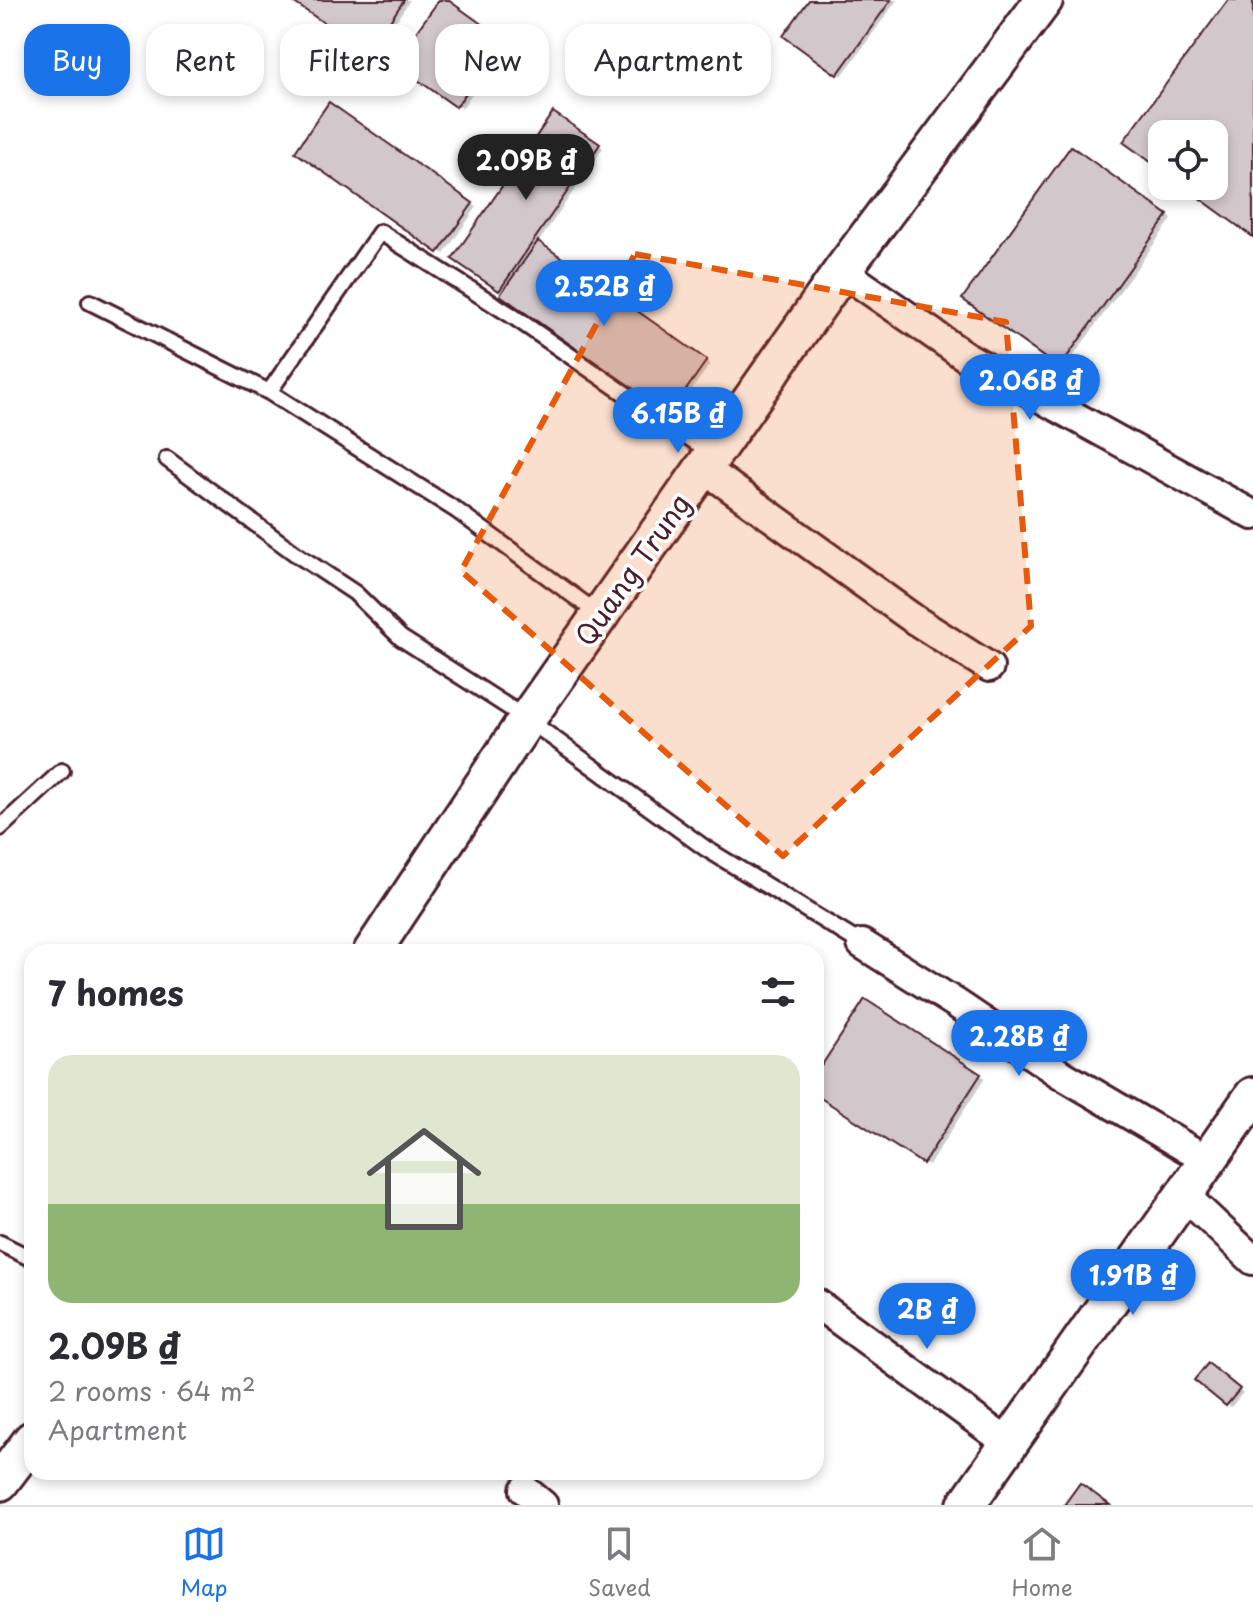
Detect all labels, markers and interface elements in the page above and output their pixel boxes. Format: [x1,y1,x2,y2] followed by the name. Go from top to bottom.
[24,24,130,96] chip: Buy
[146,24,264,96] chip: Rent
[280,24,419,96] chip: Filters
[435,24,549,96] chip: New
[565,24,771,96] chip: Apartment
[1148,120,1228,200] map controls
[1148,120,1228,200] button: locate
[452,134,600,202] pin: 2.09B ₫
[476,140,576,179] text: 2.09B ₫
[530,260,678,328] pin: 2.52B ₫
[554,266,654,305] text: 2.52B ₫
[956,354,1104,422] pin: 2.06B ₫
[978,360,1082,399] text: 2.06B ₫
[604,387,752,455] pin: 6.15B ₫
[631,393,725,432] text: 6.15B ₫
[563,484,700,654] street label: Quang Trung
[48,966,184,1018] text: 7 homes
[756,970,800,1014] icon: filters
[945,1010,1093,1078] pin: 2.28B ₫
[969,1016,1069,1055] text: 2.28B ₫
[352,1107,496,1251] icon: home
[1059,1249,1207,1317] pin: 1.91B ₫
[1089,1255,1177,1294] text: 1.91B ₫
[880,1283,974,1351] pin: 2B ₫
[897,1289,957,1328] text: 2B ₫
[48,1319,180,1371] text: 2.09B ₫
[48,1371,256,1410] text: 2 rooms · 64 m²
[48,1410,187,1449] text: Apartment
[180,1522,227,1603] tab: Map
[588,1522,651,1603] tab: Saved
[1011,1522,1073,1603] tab: Home

